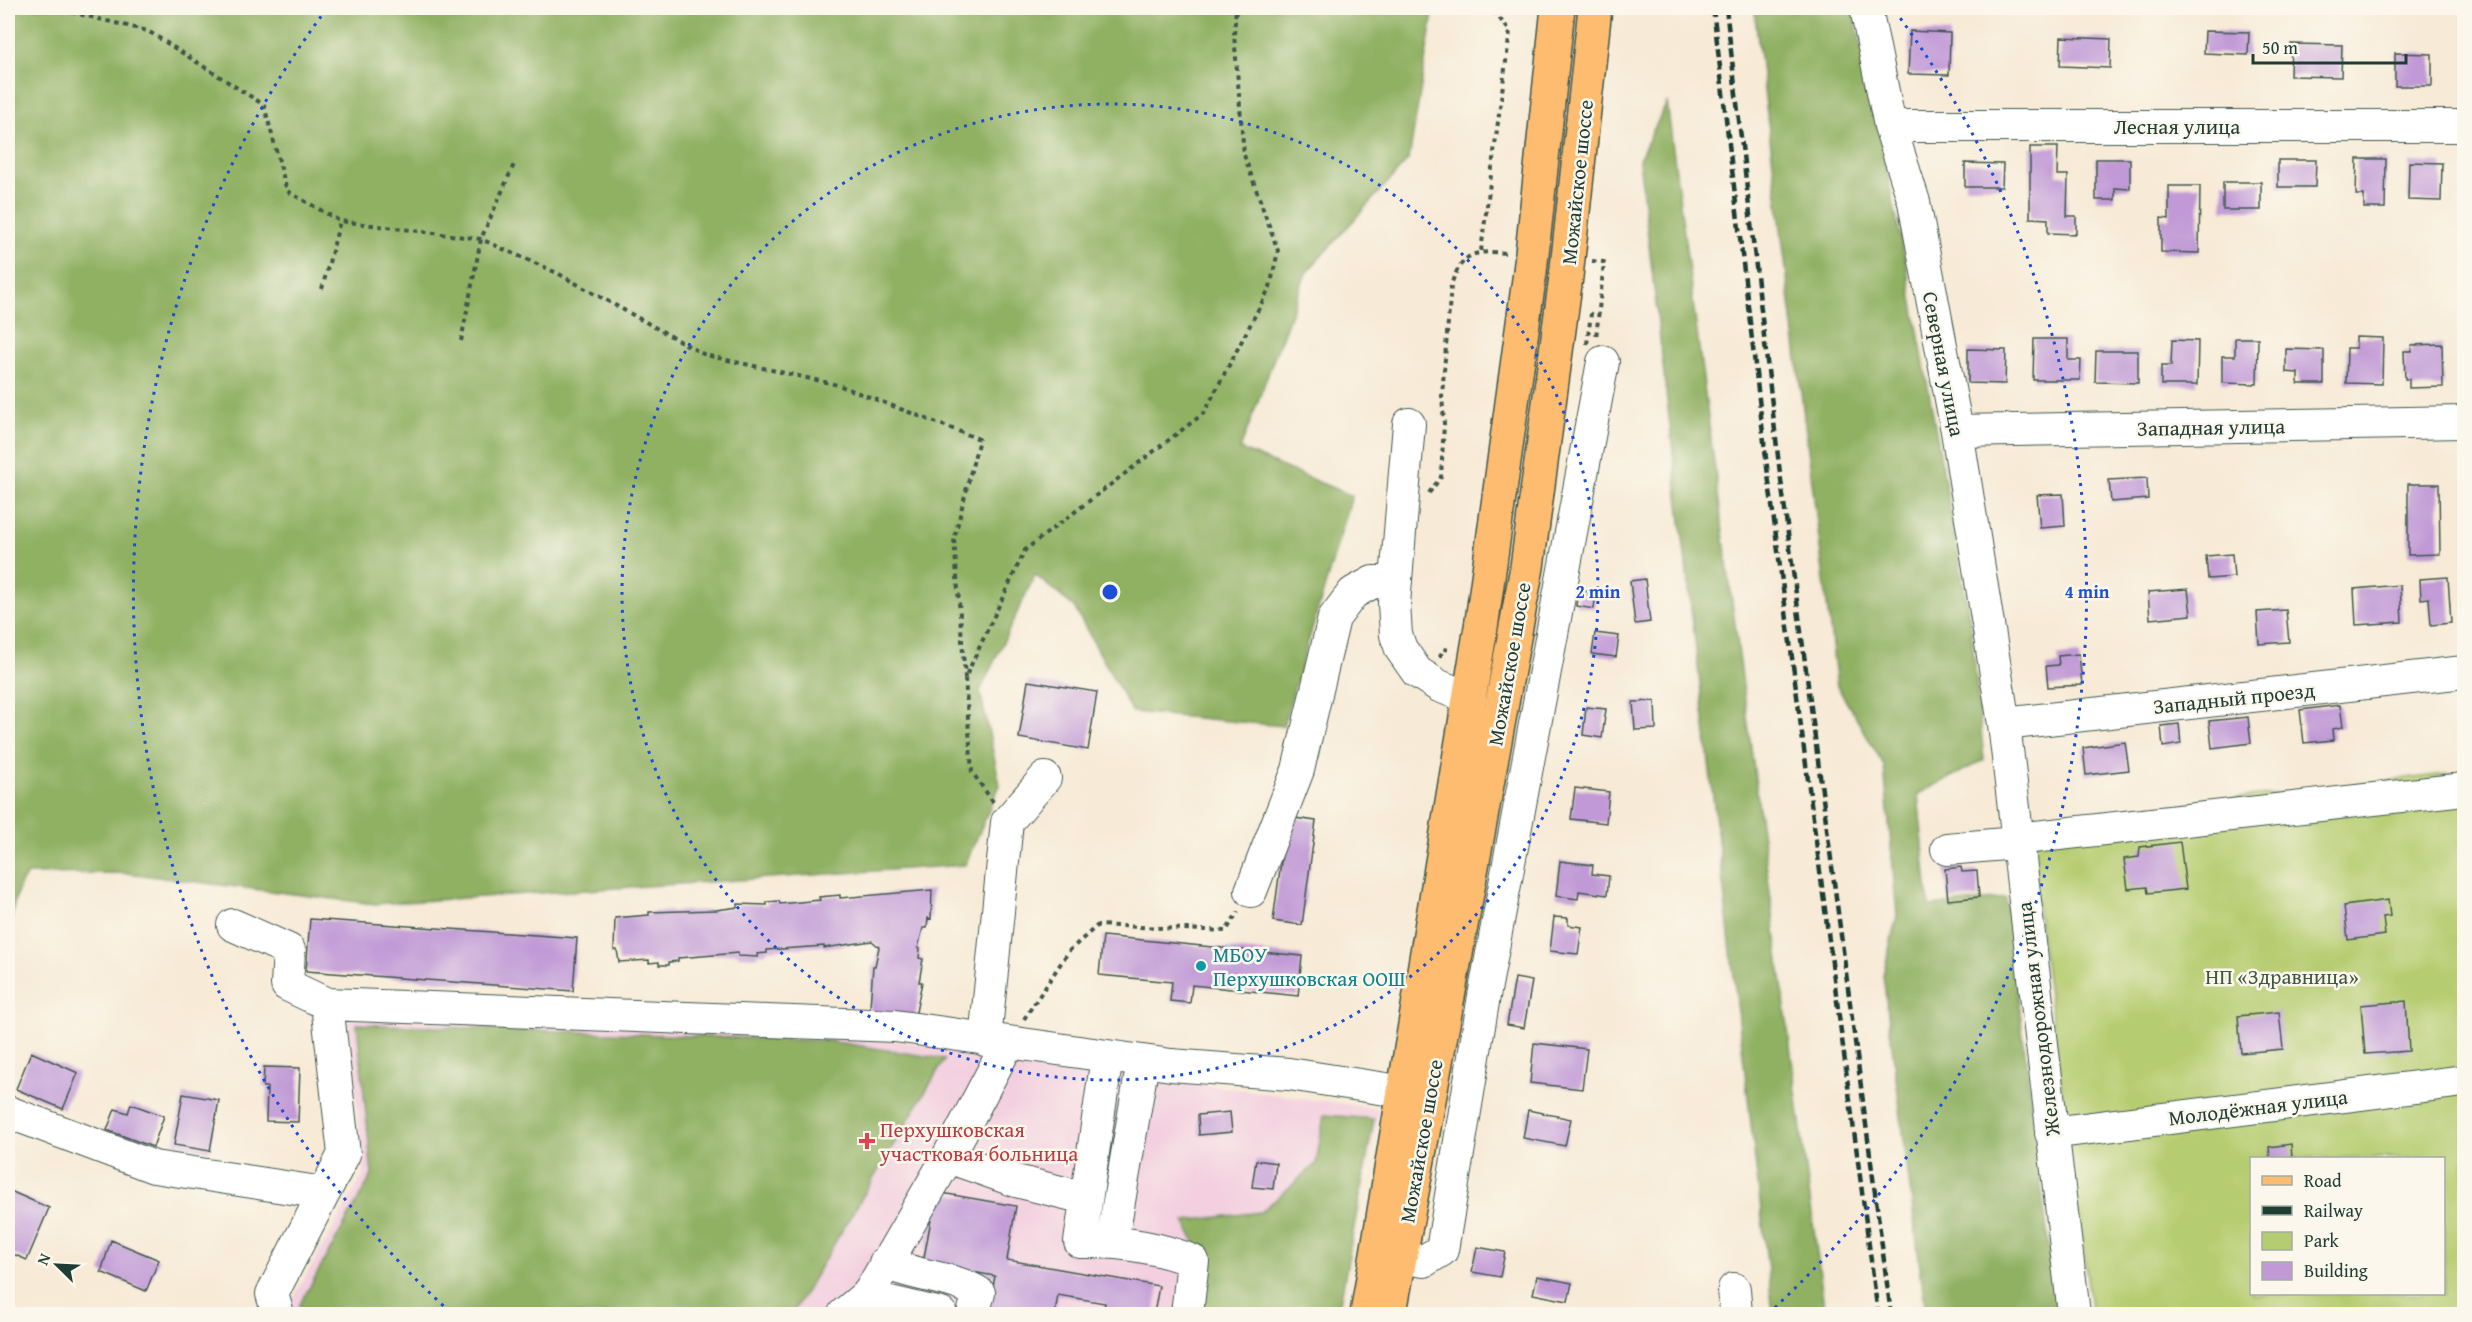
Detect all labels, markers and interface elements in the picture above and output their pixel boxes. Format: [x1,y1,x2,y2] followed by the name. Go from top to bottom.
[2253,27,2406,65] scale bar
[2262,34,2298,61] text: 50 m
[1553,98,1601,266] street label: Можайское шоссе
[2114,111,2240,142] street label: Лесная улица
[1915,289,1973,439] street label: Северная улица
[2137,410,2285,444] street label: Западная улица
[1576,578,1621,605] text: 2 min
[2065,578,2110,605] text: 4 min
[1479,580,1539,748] street label: Можайское шоссе
[1100,582,1120,602] centre of rings
[2152,674,2317,722] street label: Западный проезд
[2008,900,2068,1139] street label: Железнодорожная улица
[1213,939,1406,994] place label: МБОУ Перхушковская ООШ
[1194,959,1208,973] marker: МБОУ Перхушковская ООШ
[2205,961,2359,992] park label: НП «Здравница»
[1391,1057,1451,1225] street label: Можайское шоссе
[2167,1081,2349,1133] street label: Молодёжная улица
[879,1114,1078,1169] place label: Перхушковская участковая больница
[858,1132,876,1150] marker: Перхушковская участковая больница
[2250,1157,2445,1295] legend
[2304,1167,2342,1194] text: Road
[2304,1197,2363,1224] text: Railway
[2304,1227,2340,1254] text: Park
[27,1235,87,1295] north arrow
[30,1249,57,1269] text: N
[2304,1257,2368,1284] text: Building

